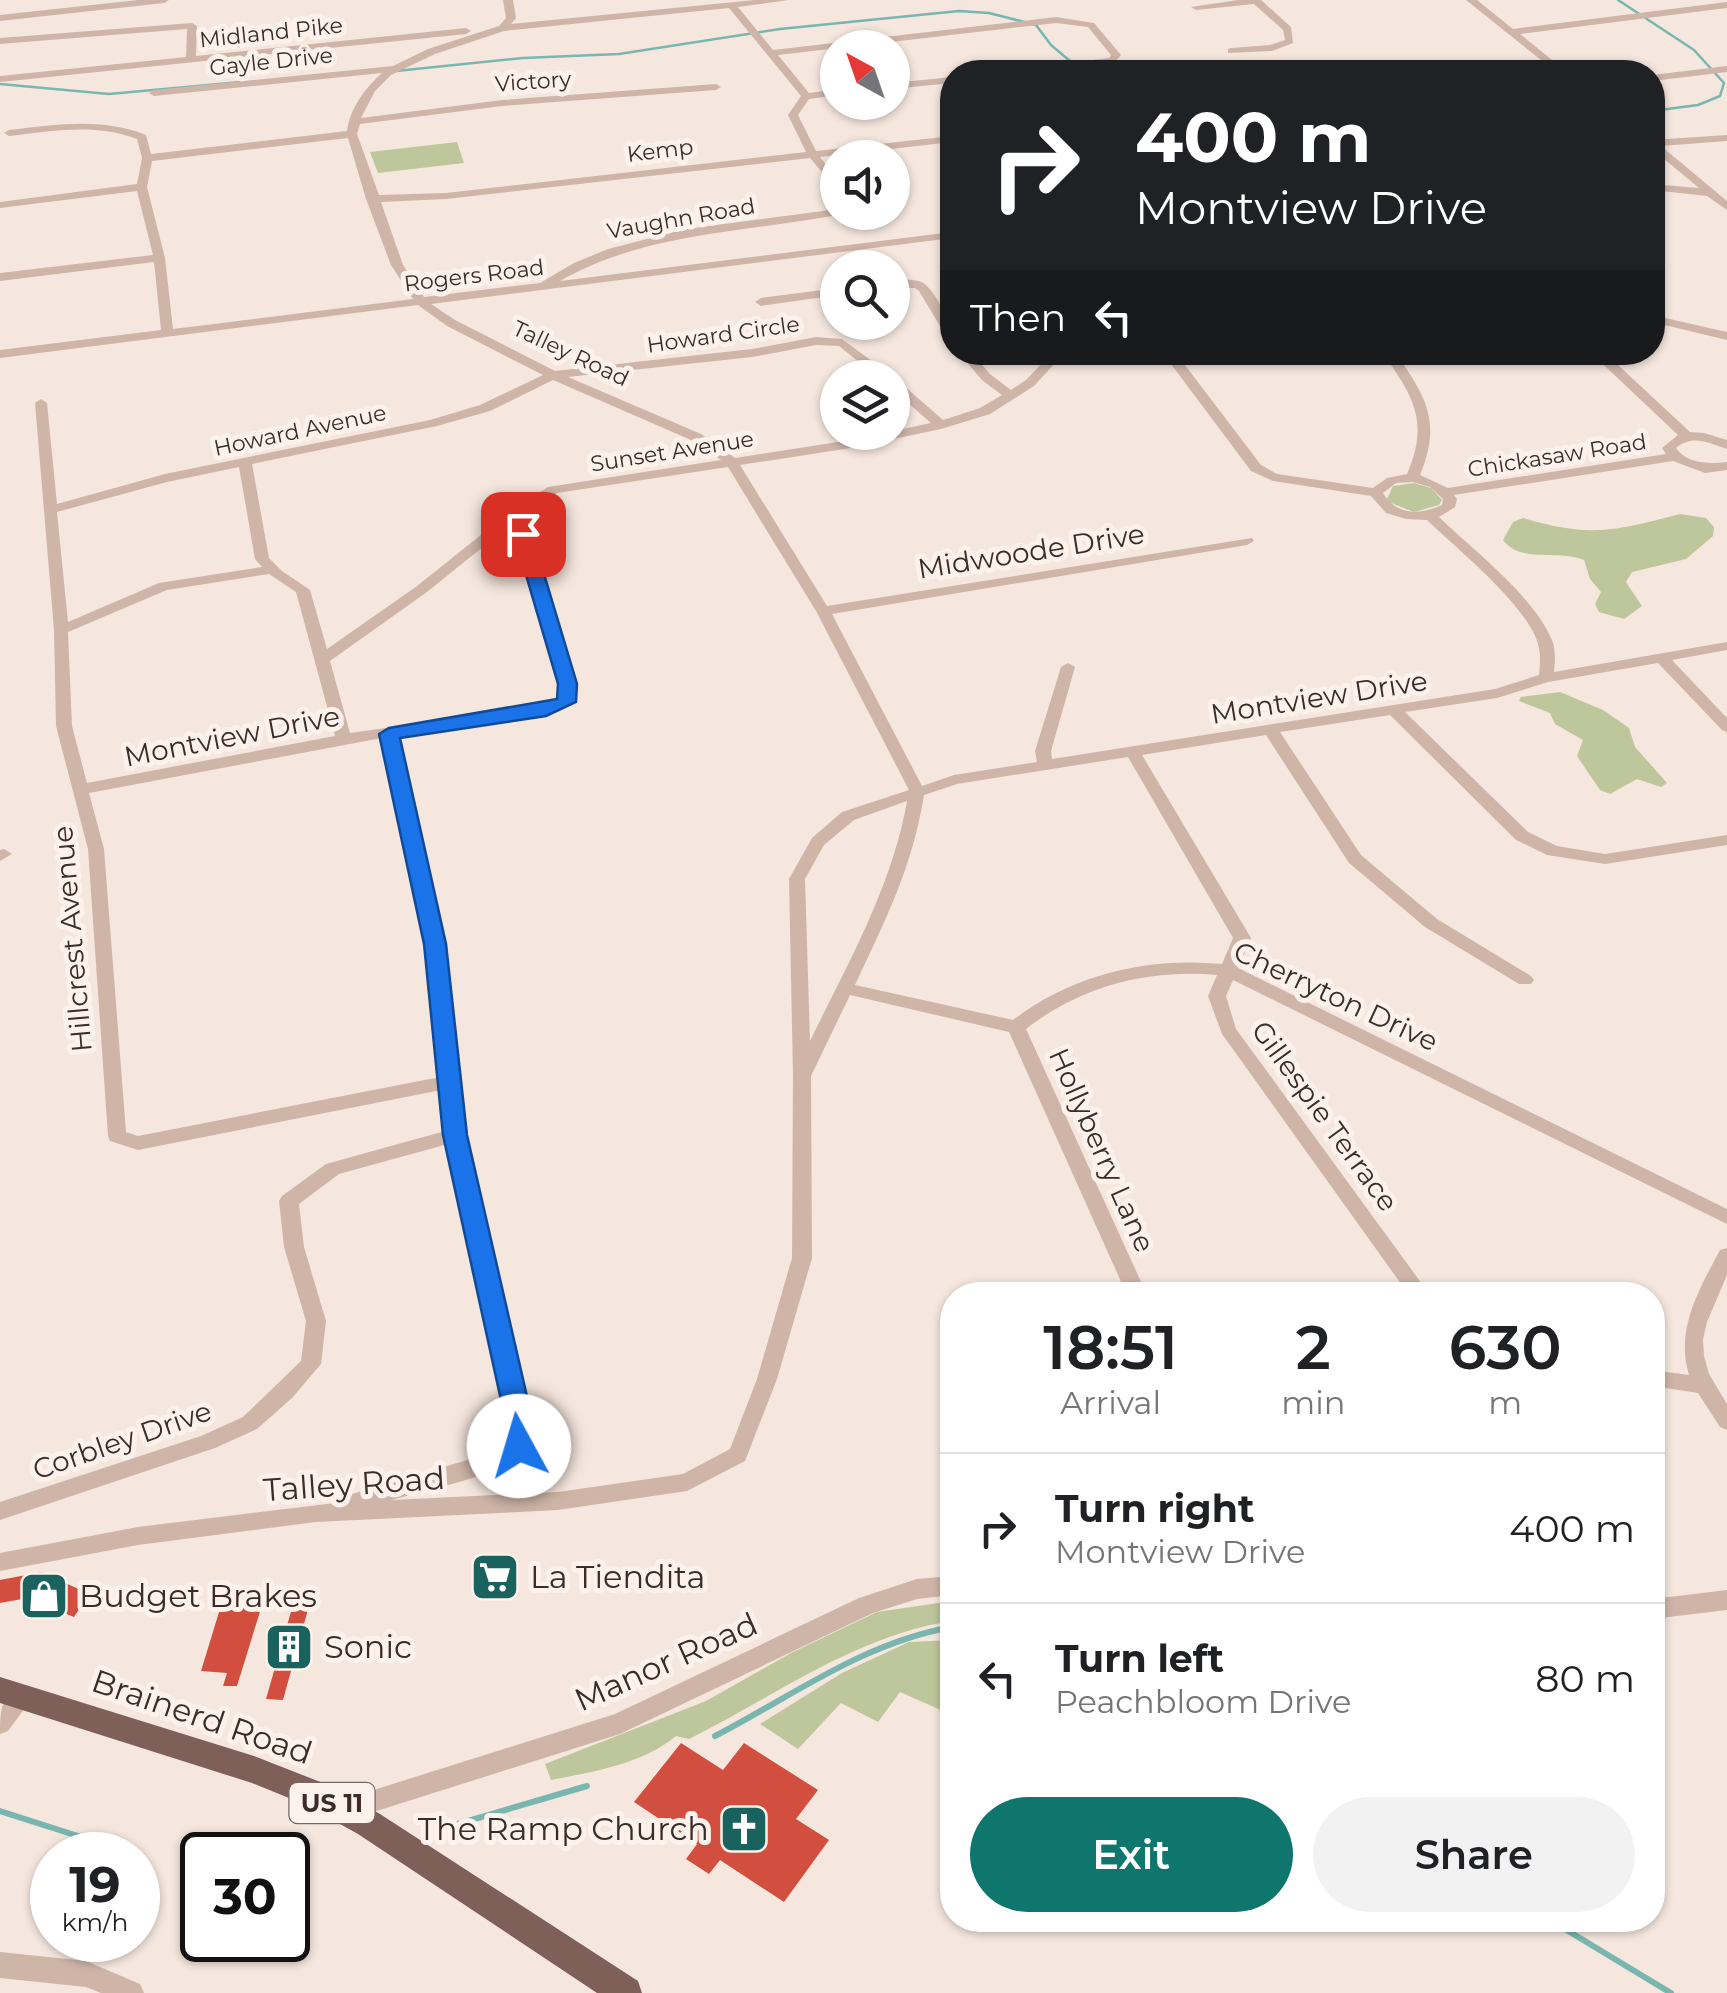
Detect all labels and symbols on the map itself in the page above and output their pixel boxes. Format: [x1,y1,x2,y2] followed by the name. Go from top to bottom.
[198,12,344,53] street label: Midland Pike
[820,30,910,120] north arrow
[208,42,334,81] street label: Gayle Drive
[494,65,572,98] street label: Victory
[625,133,695,168] street label: Kemp
[605,192,757,245] street label: Vaughn Road
[403,254,546,297] street label: Rogers Road
[645,310,801,359] street label: Howard Circle
[508,315,633,392] street label: Talley Road
[211,399,389,462] street label: Howard Avenue
[589,425,756,478] street label: Sunset Avenue
[1466,428,1648,483] street label: Chickasaw Road
[481,492,566,577] pin
[915,516,1147,586] street label: Midwoode Drive
[1208,663,1430,731] street label: Montview Drive
[121,698,343,774] street label: Montview Drive
[45,824,99,1054] street label: Hillcrest Avenue
[1229,934,1443,1058] street label: Cherryton Drive
[1245,1014,1405,1218] street label: Gillespie Terrace
[1042,1043,1162,1257] street label: Hollyberry Lane
[28,1394,216,1486] street label: Corbley Drive
[467,1394,571,1498] position arrow
[262,1458,446,1509] street label: Talley Road
[469,1551,521,1603] supermarket icon: La Tiendita
[530,1557,705,1596] place label: La Tiendita
[18,1570,70,1622] shop icon: Budget Brakes
[79,1576,317,1615] place label: Budget Brakes
[568,1604,763,1719] street label: Manor Road
[263,1621,315,1673] building icon: Sonic
[324,1627,412,1666] place label: Sonic
[87,1661,317,1772] street label: Brainerd Road
[290,1783,374,1823] road number: US 11
[718,1803,770,1855] church icon: The Ramp Church
[418,1809,709,1848] place label: The Ramp Church
[180,1832,310,1962] speed limit sign: 30

